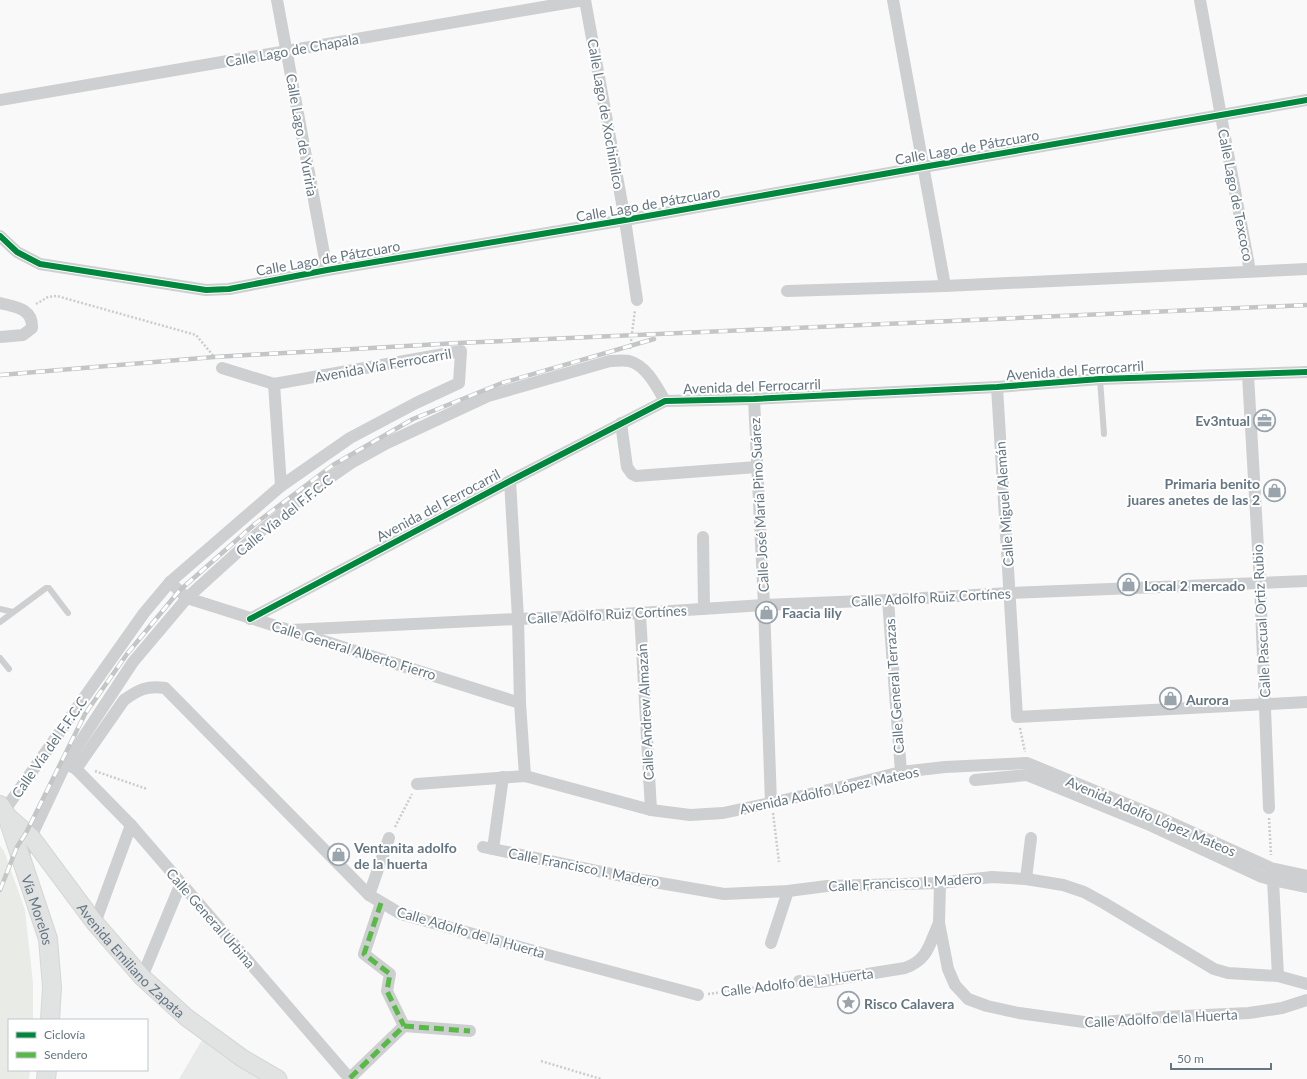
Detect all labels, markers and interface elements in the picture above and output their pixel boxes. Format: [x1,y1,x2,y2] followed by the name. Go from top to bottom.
[224,30,360,70] street label: Calle Lago de Chapala
[584,37,628,191] street label: Calle Lago de Xochimilco
[283,72,321,198] street label: Calle Lago de Yuriria
[894,126,1040,168] street label: Calle Lago de Pátzcuaro
[1215,127,1257,263] street label: Calle Lago de Texcoco
[575,183,721,225] street label: Calle Lago de Pátzcuaro
[255,237,401,279] street label: Calle Lago de Pátzcuaro
[313,345,453,385] street label: Avenida Vía Ferrocarril
[1006,357,1144,383] street label: Avenida del Ferrocarril
[683,375,821,397] street label: Avenida del Ferrocarril
[1252,407,1278,433] office icon: Ev3ntual
[1195,412,1250,429] place label: Ev3ntual
[746,417,772,593] street label: Calle José María Pino Suárez
[991,441,1017,567] street label: Calle Miguel Alemán
[373,465,503,545] street label: Avenida del Ferrocarril
[232,470,336,559] street label: Calle Vía del F.F.C.C
[1127,475,1260,508] place label: Primaria benito juares anetes de las 2
[1262,478,1288,504] shop icon: Primaria benito juares anetes de las 2
[1248,544,1274,698] street label: Calle Pascual Ortiz Rubio
[1116,572,1142,598] shop icon: Local 2 mercado
[1144,577,1245,594] place label: Local 2 mercado
[851,584,1011,610] street label: Calle Adolfo Ruiz Cortínes
[753,599,779,625] shop icon: Faacia lily
[527,601,687,627] street label: Calle Adolfo Ruiz Cortínes
[782,604,843,621] place label: Faacia lily
[270,617,438,683] street label: Calle General Alberto Fierro
[881,618,907,754] street label: Calle General Terrazas
[633,643,657,781] street label: Calle Andrew Almazán
[1158,686,1184,712] shop icon: Aurora
[1185,691,1229,708] place label: Aurora
[8,693,91,801] street label: Calle Vía del F.F.C.C
[738,763,920,817] street label: Avenida Adolfo López Mateos
[1064,772,1238,860] street label: Avenida Adolfo López Mateos
[353,839,457,872] place label: Ventanita adolfo de la huerta
[326,842,352,868] shop icon: Ventanita adolfo de la huerta
[507,844,661,890] street label: Calle Francisco I. Madero
[163,865,259,971] street label: Calle General Urbina
[828,869,982,895] street label: Calle Francisco I. Madero
[19,872,57,946] street label: Vía Morelos
[74,899,189,1021] street label: Avenida Emiliano Zapata
[395,903,547,961] street label: Calle Adolfo de la Huerta
[720,964,874,1000] street label: Calle Adolfo de la Huerta
[835,990,861,1016] place icon: Risco Calavera
[864,995,954,1012] place label: Risco Calavera
[1084,1005,1238,1031] street label: Calle Adolfo de la Huerta
[8,1019,148,1071] legend
[44,1027,85,1042] text: Ciclovía
[1171,1045,1271,1071] scale bar
[44,1047,88,1062] text: Sendero
[1177,1051,1204,1066] text: 50 m

